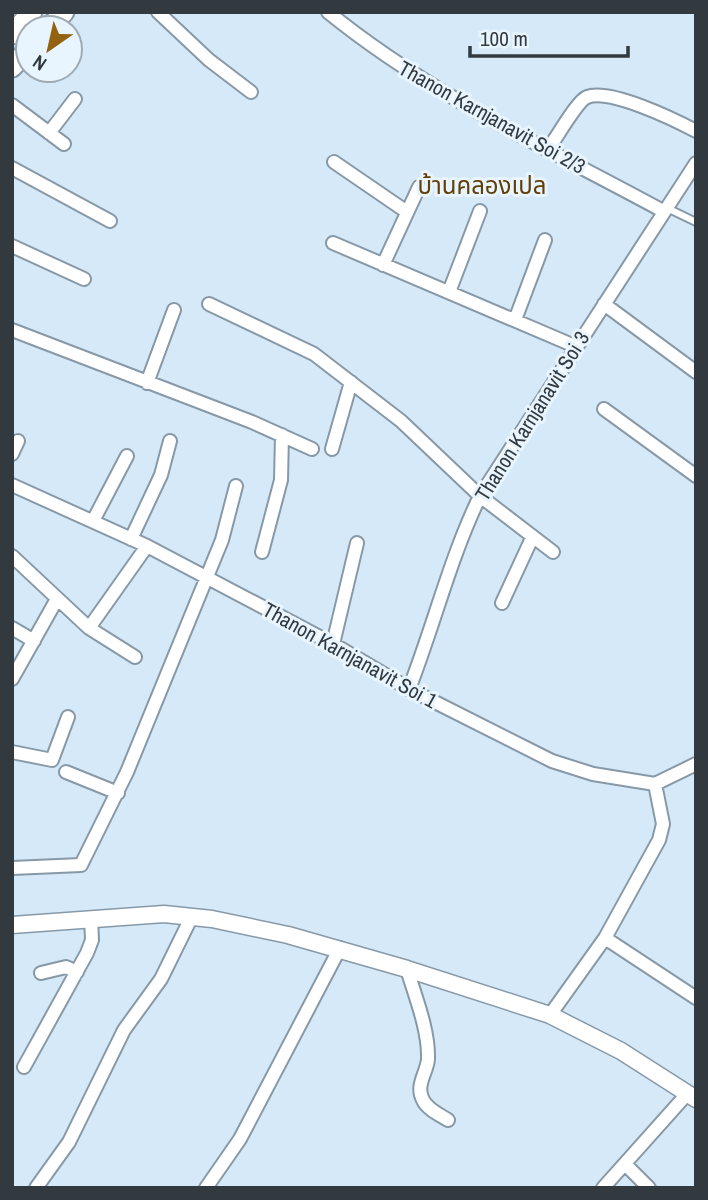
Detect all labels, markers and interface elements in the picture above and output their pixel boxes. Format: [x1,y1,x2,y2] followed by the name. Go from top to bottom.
[14,14,84,84] north arrow
[470,14,628,58] scale bar
[480,24,528,53] text: 100 m
[28,49,51,77] text: N
[393,53,591,181] street label: Thanon Karnjanavit Soi 2/3
[417,169,547,201] district label: บ้านคลองเปล
[468,325,596,507] street label: Thanon Karnjanavit Soi 3
[258,595,443,715] street label: Thanon Karnjanavit Soi 1

